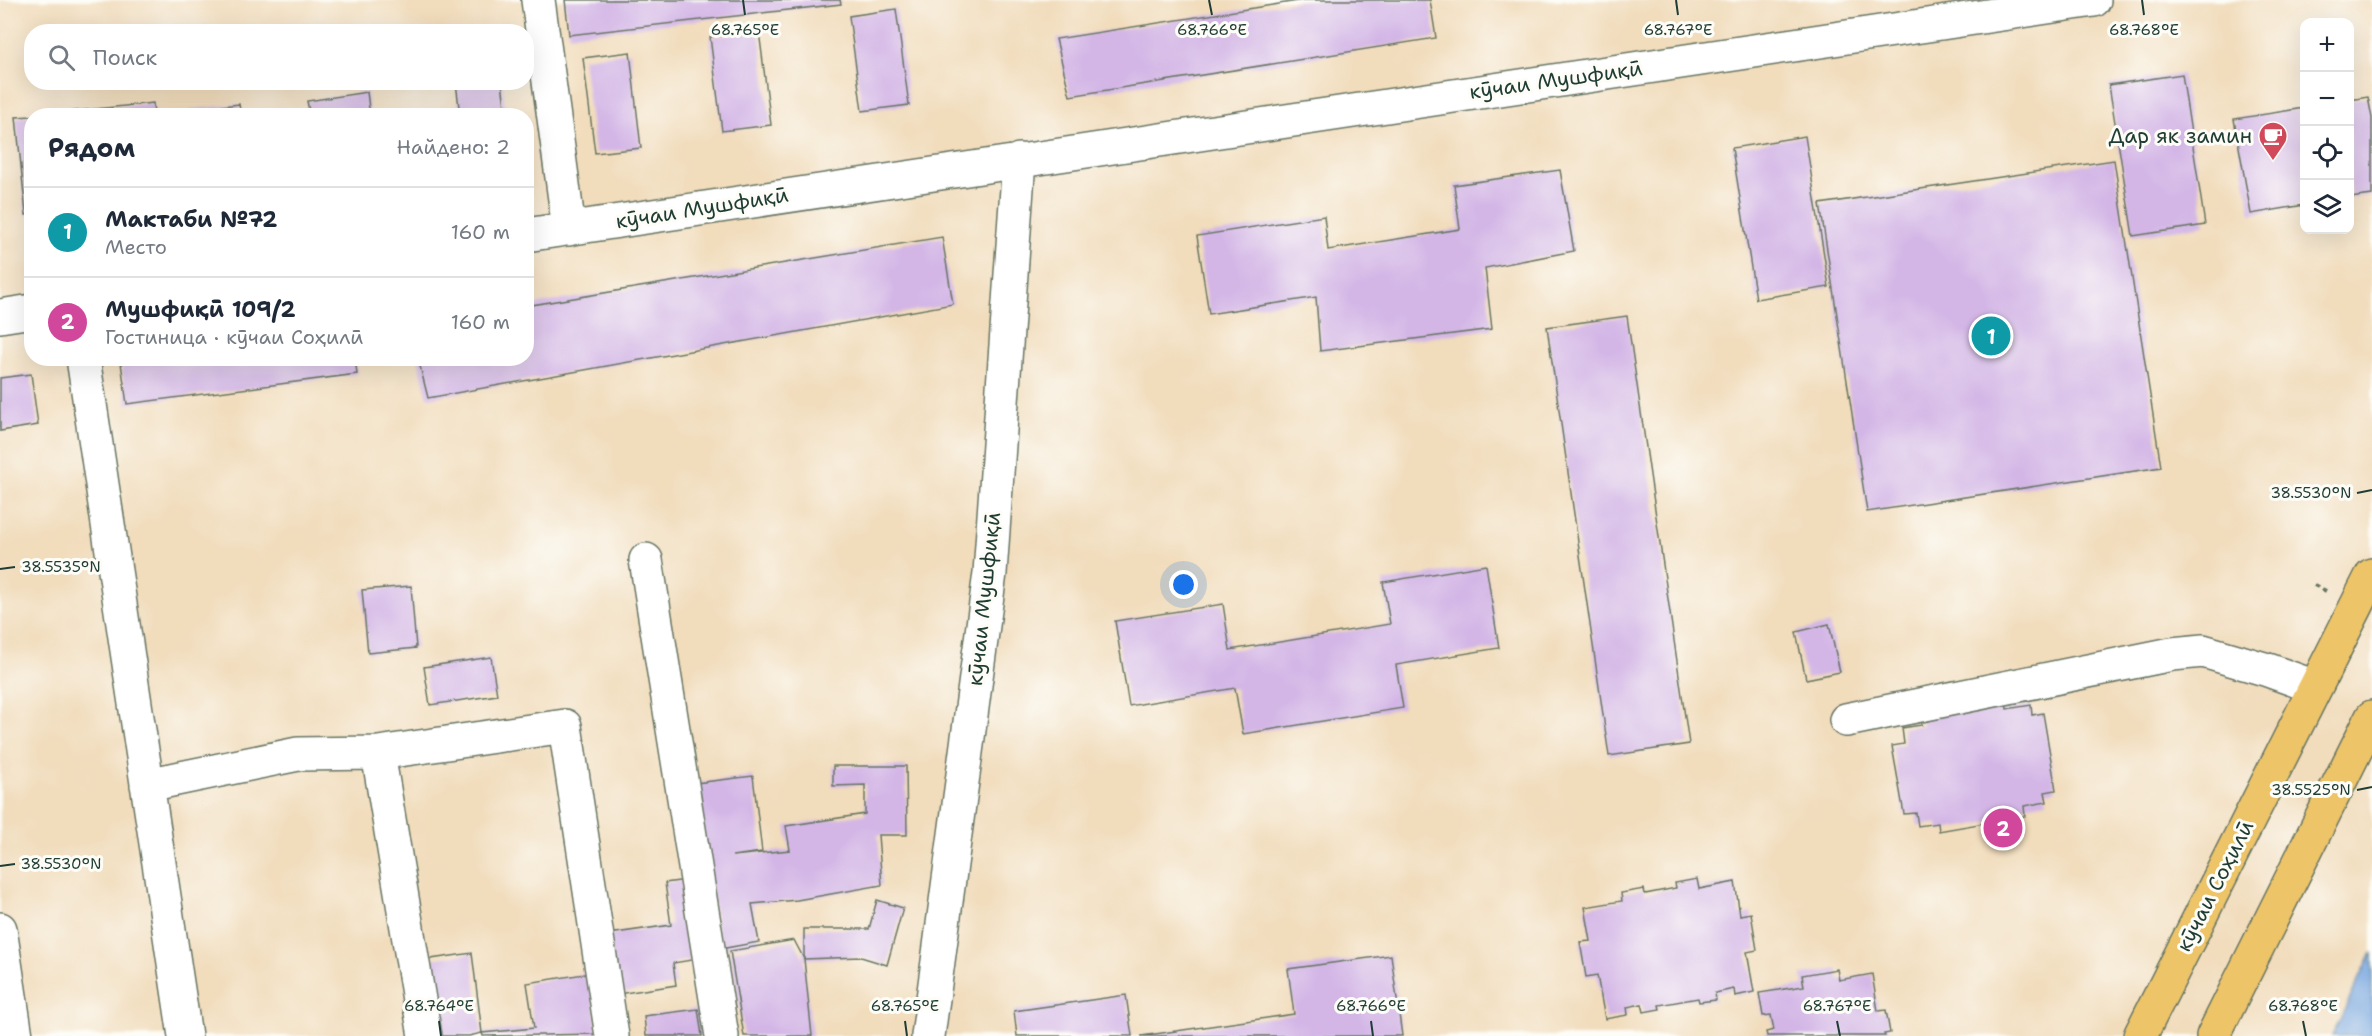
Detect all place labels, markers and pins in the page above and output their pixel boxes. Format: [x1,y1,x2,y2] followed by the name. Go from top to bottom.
[2257,120,2289,162] cafe icon: Дар як замин
[2108,122,2252,150] place label: Дар як замин
[1972,314,2010,358] pin: 1
[1984,806,2022,850] pin: 2

